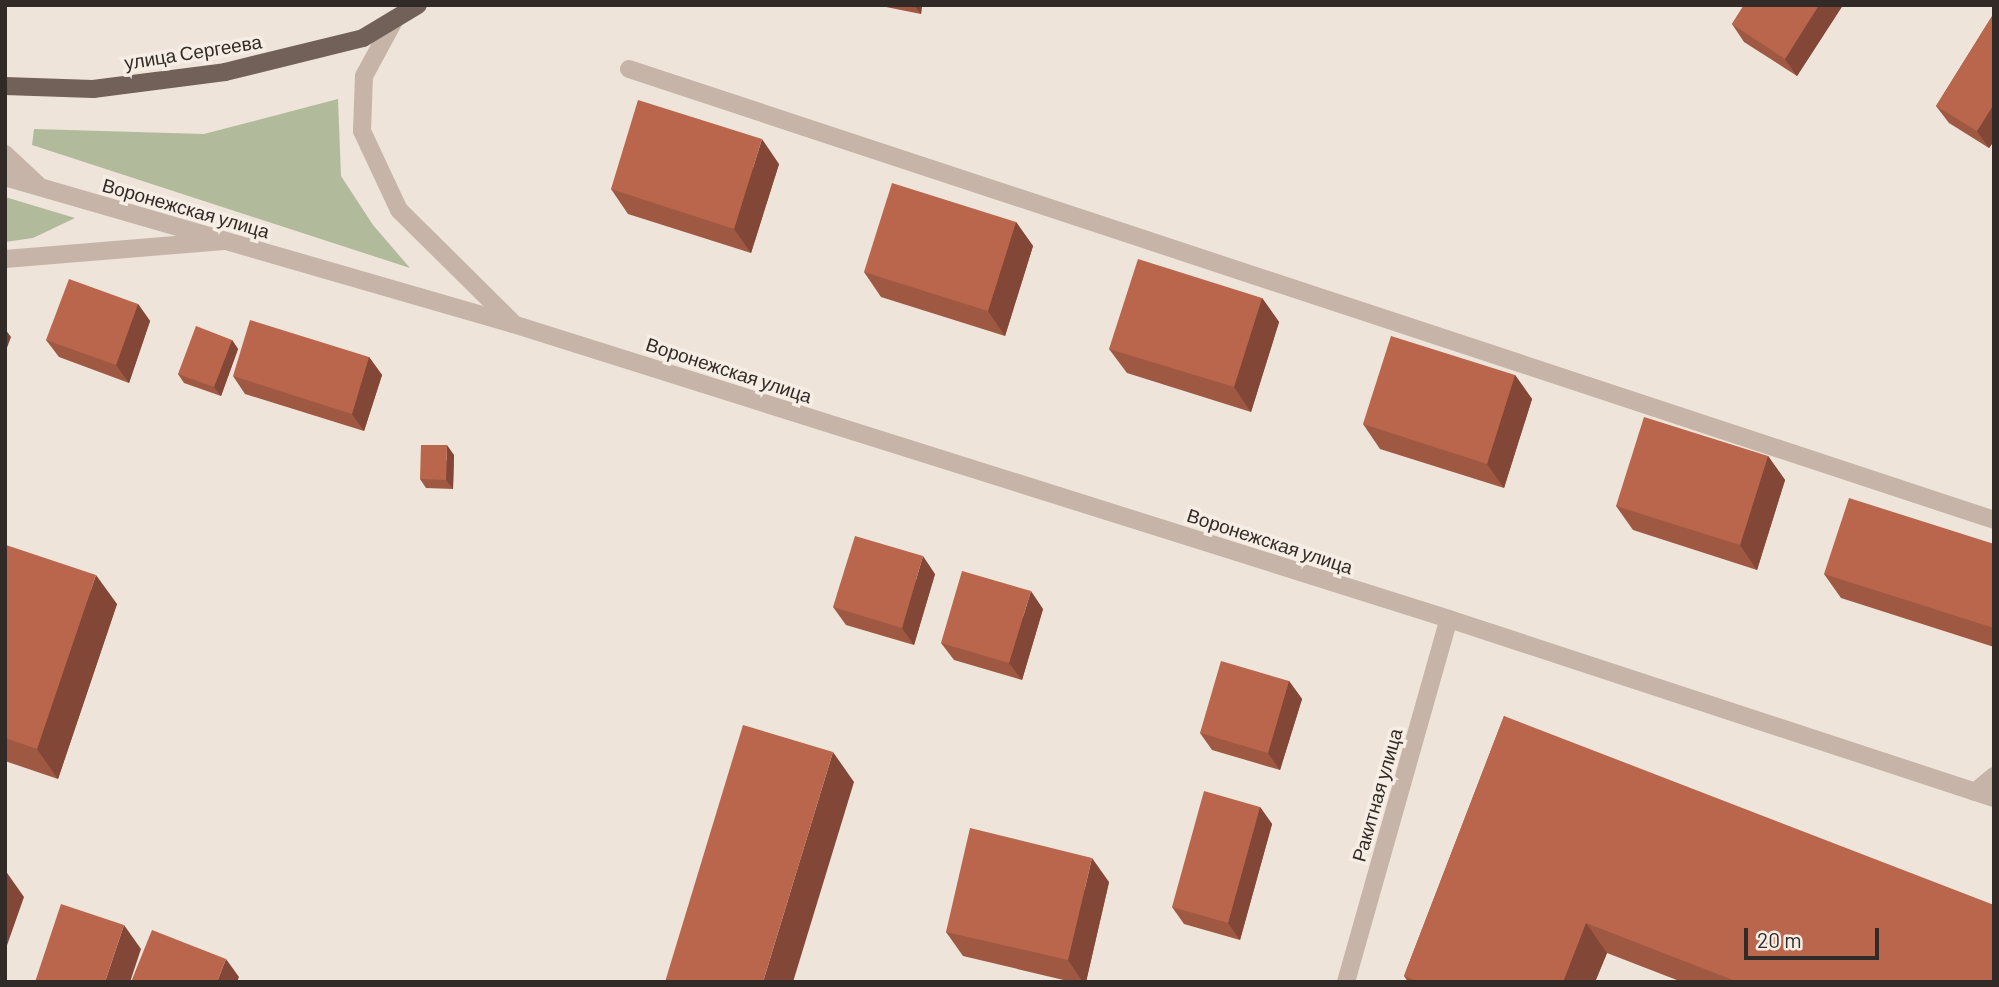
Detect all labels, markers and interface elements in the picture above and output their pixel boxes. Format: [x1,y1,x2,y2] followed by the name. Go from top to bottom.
[123,30,263,74] street label: улица Сергеева
[100,173,272,243] street label: Воронежская улица
[643,332,815,408] street label: Воронежская улица
[1184,503,1356,579] street label: Воронежская улица
[1347,726,1407,864] street label: Ракитная улица
[1747,914,1882,958] scale bar
[1757,927,1802,952] text: 20 m

